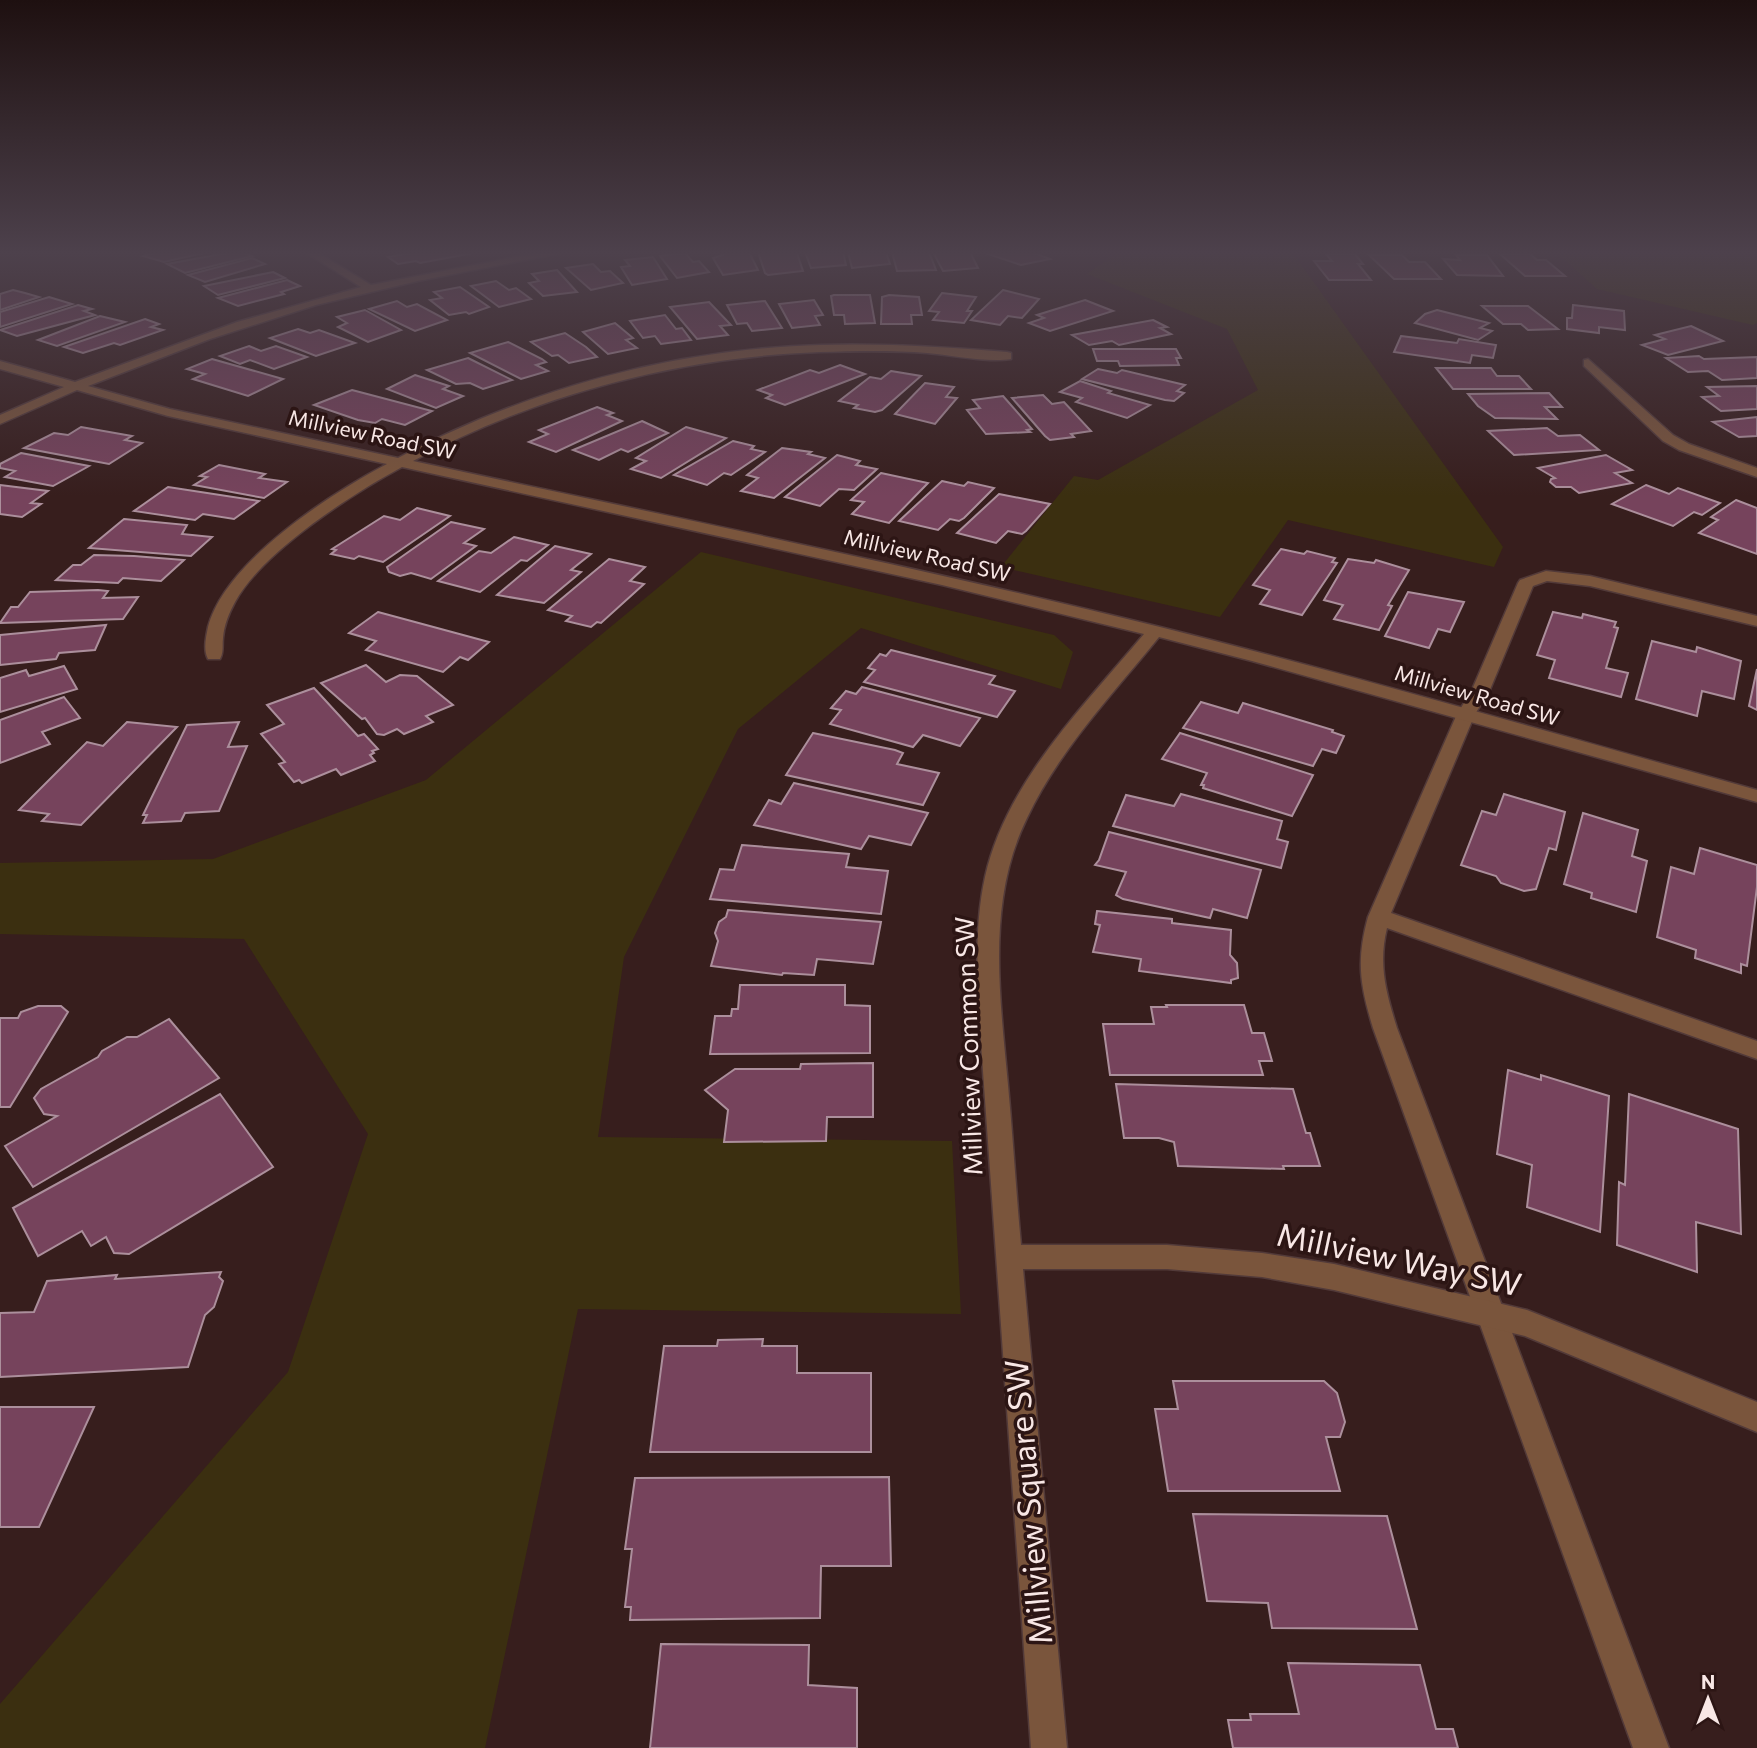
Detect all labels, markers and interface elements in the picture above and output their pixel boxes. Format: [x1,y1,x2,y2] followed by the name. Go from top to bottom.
[286,404,458,463] street label: Millview Road SW
[842,523,1013,586] street label: Millview Road SW
[1392,659,1563,730] street label: Millview Road SW
[947,916,988,1176] street label: Millview Common SW
[1274,1213,1525,1303] street label: Millview Way SW
[995,1358,1059,1646] street label: Millview Square SW
[1673,1664,1743,1734] north arrow
[1701,1670,1715,1693] text: N

